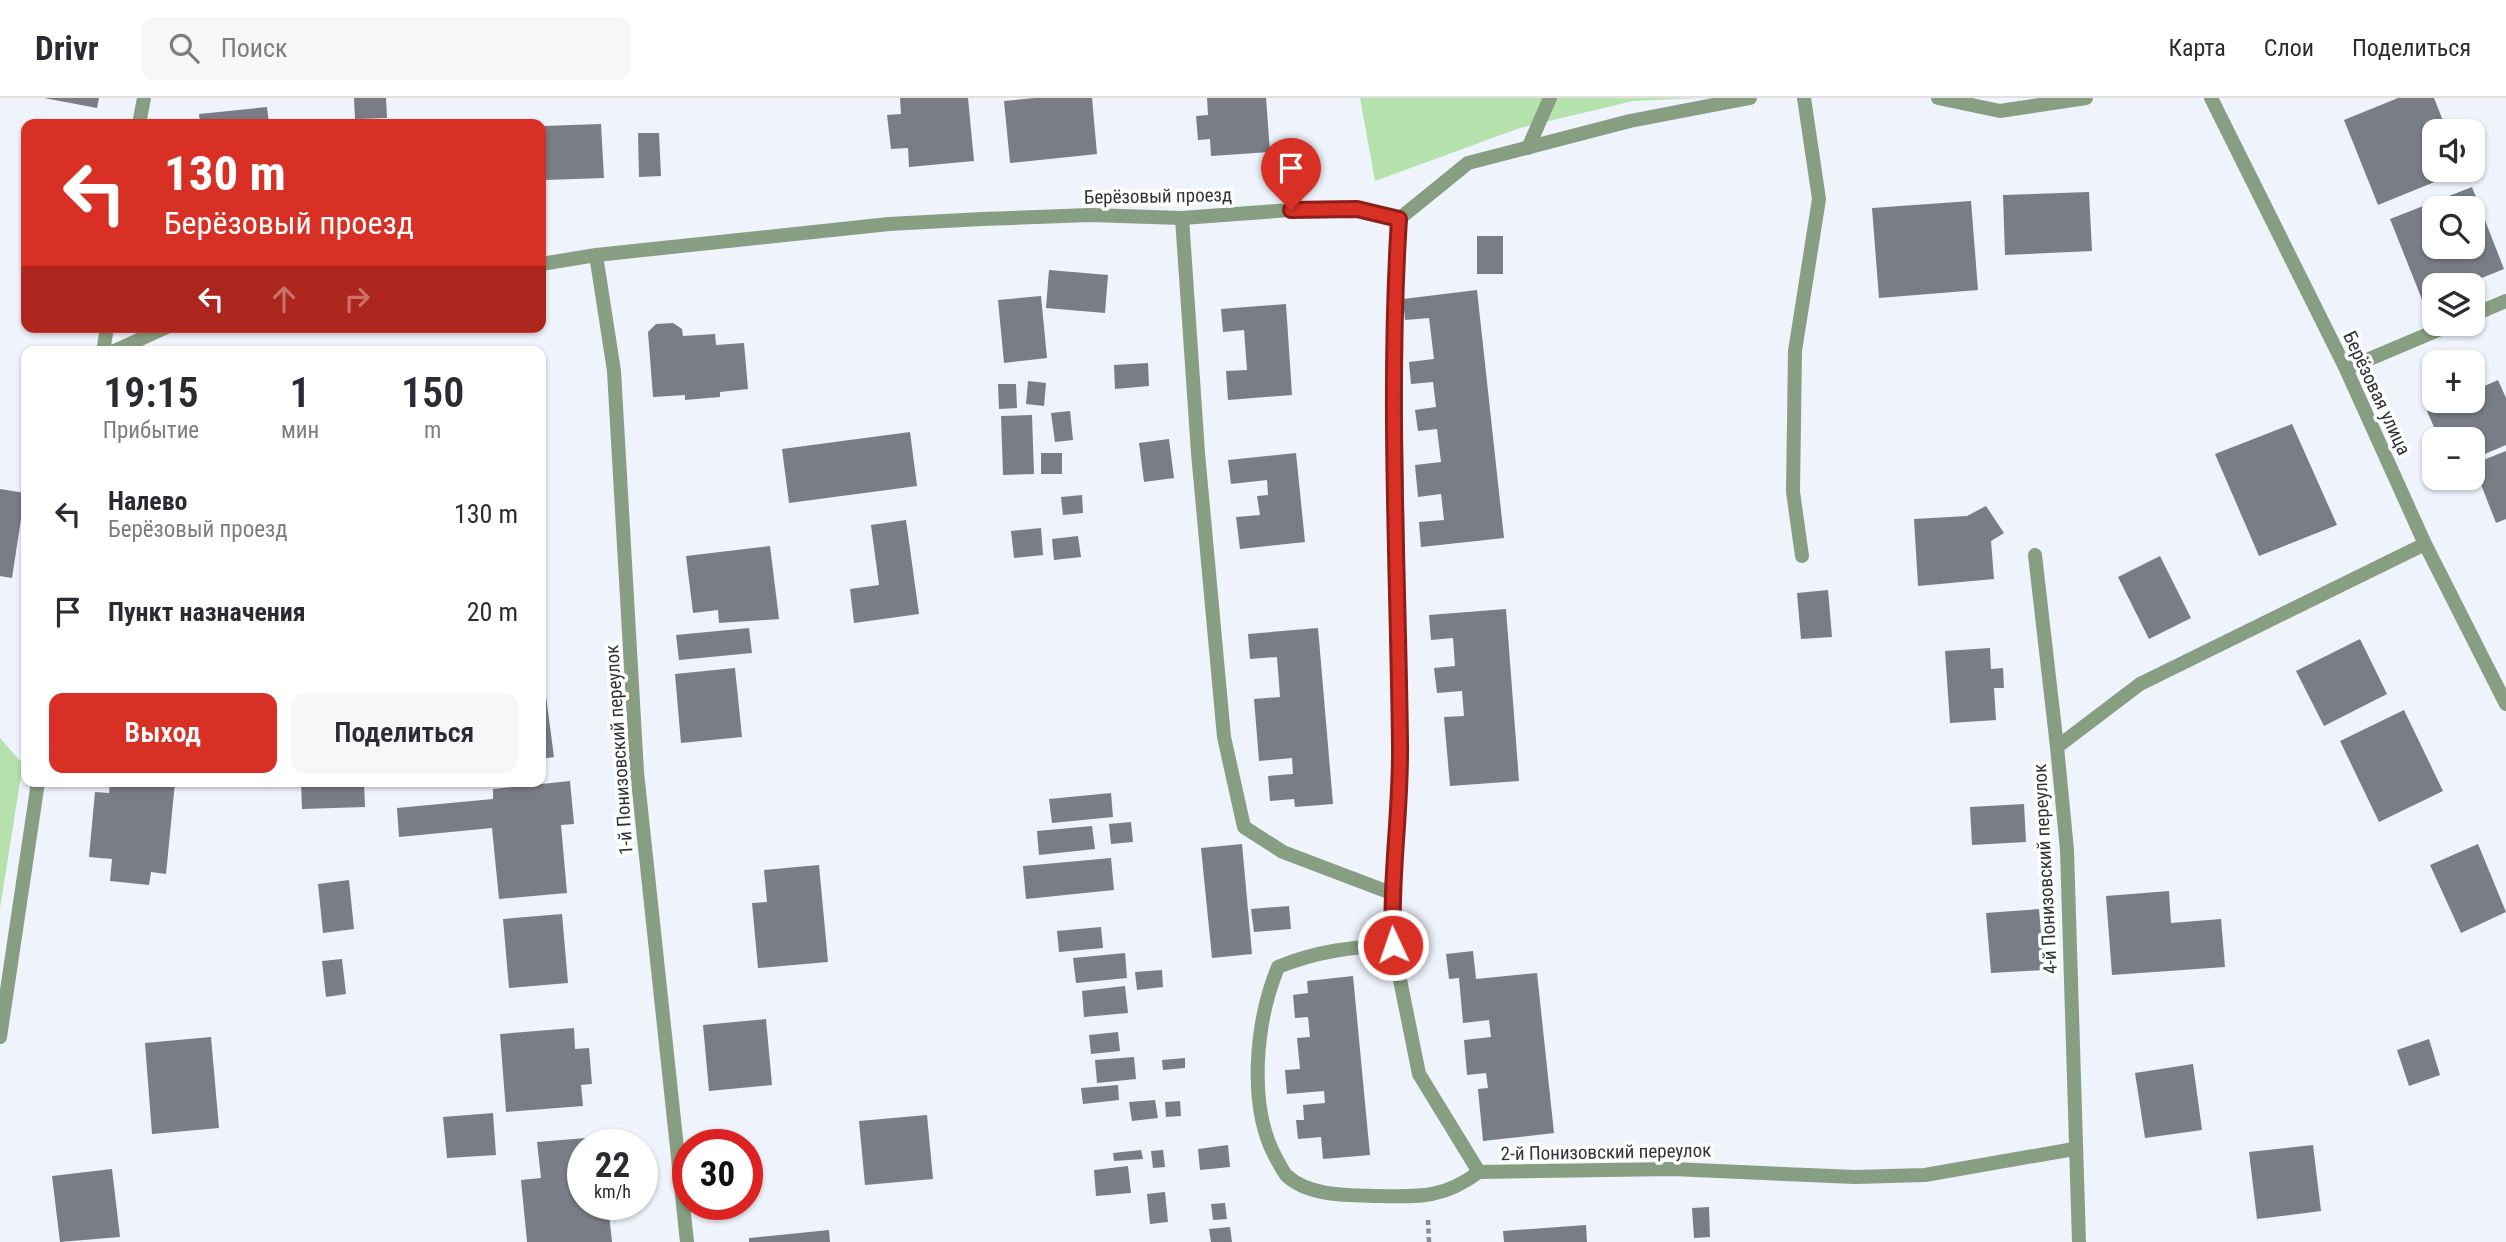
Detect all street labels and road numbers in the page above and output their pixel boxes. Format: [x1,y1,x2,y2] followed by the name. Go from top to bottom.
[1084,183,1232,209] street label: Берёзовый проезд
[2338,327,2416,459] street label: Берёзовая улица
[600,644,638,856] street label: 1-й Понизовский переулок
[2028,763,2062,975] street label: 4-й Понизовский переулок
[1500,1139,1712,1165] street label: 2-й Понизовский переулок

